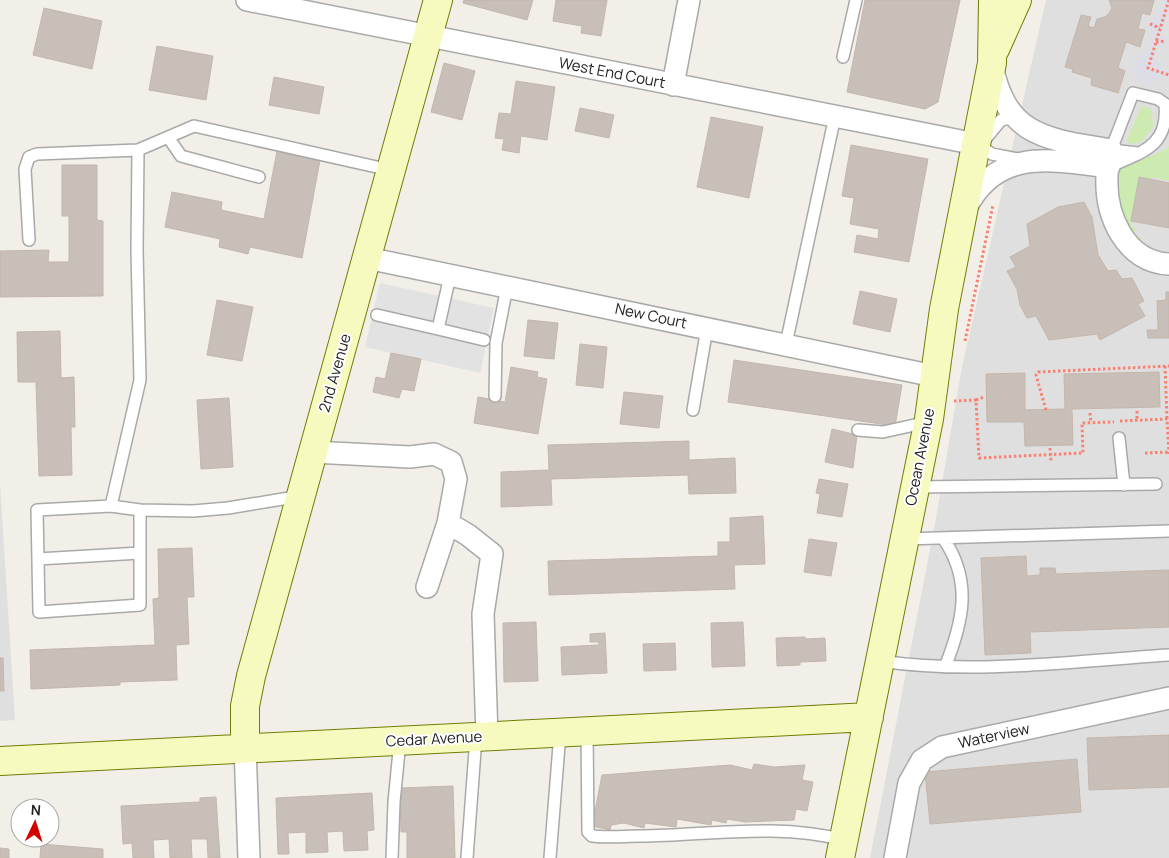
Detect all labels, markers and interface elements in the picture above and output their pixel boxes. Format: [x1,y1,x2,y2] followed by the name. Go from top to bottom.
[557,52,667,93] street label: West End Court
[613,298,689,333] street label: New Court
[313,331,356,415] street label: 2nd Avenue
[900,406,939,508] street label: Ocean Avenue
[956,718,1032,753] street label: Waterview
[385,725,483,752] street label: Cedar Avenue
[10,798,60,848] north arrow
[30,800,42,819] text: N

